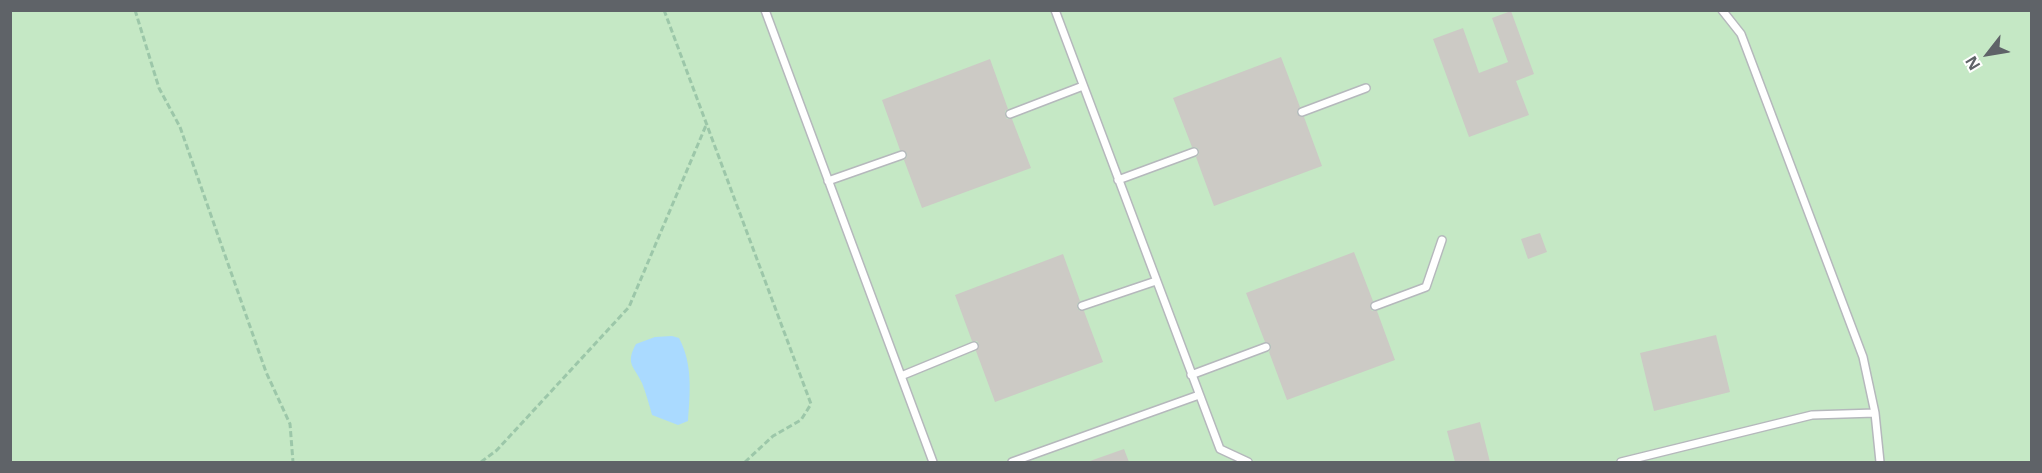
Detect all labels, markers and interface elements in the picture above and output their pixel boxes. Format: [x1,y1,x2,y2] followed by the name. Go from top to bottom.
[1958,24,2018,84] north arrow
[1960,52,1985,75] text: N

